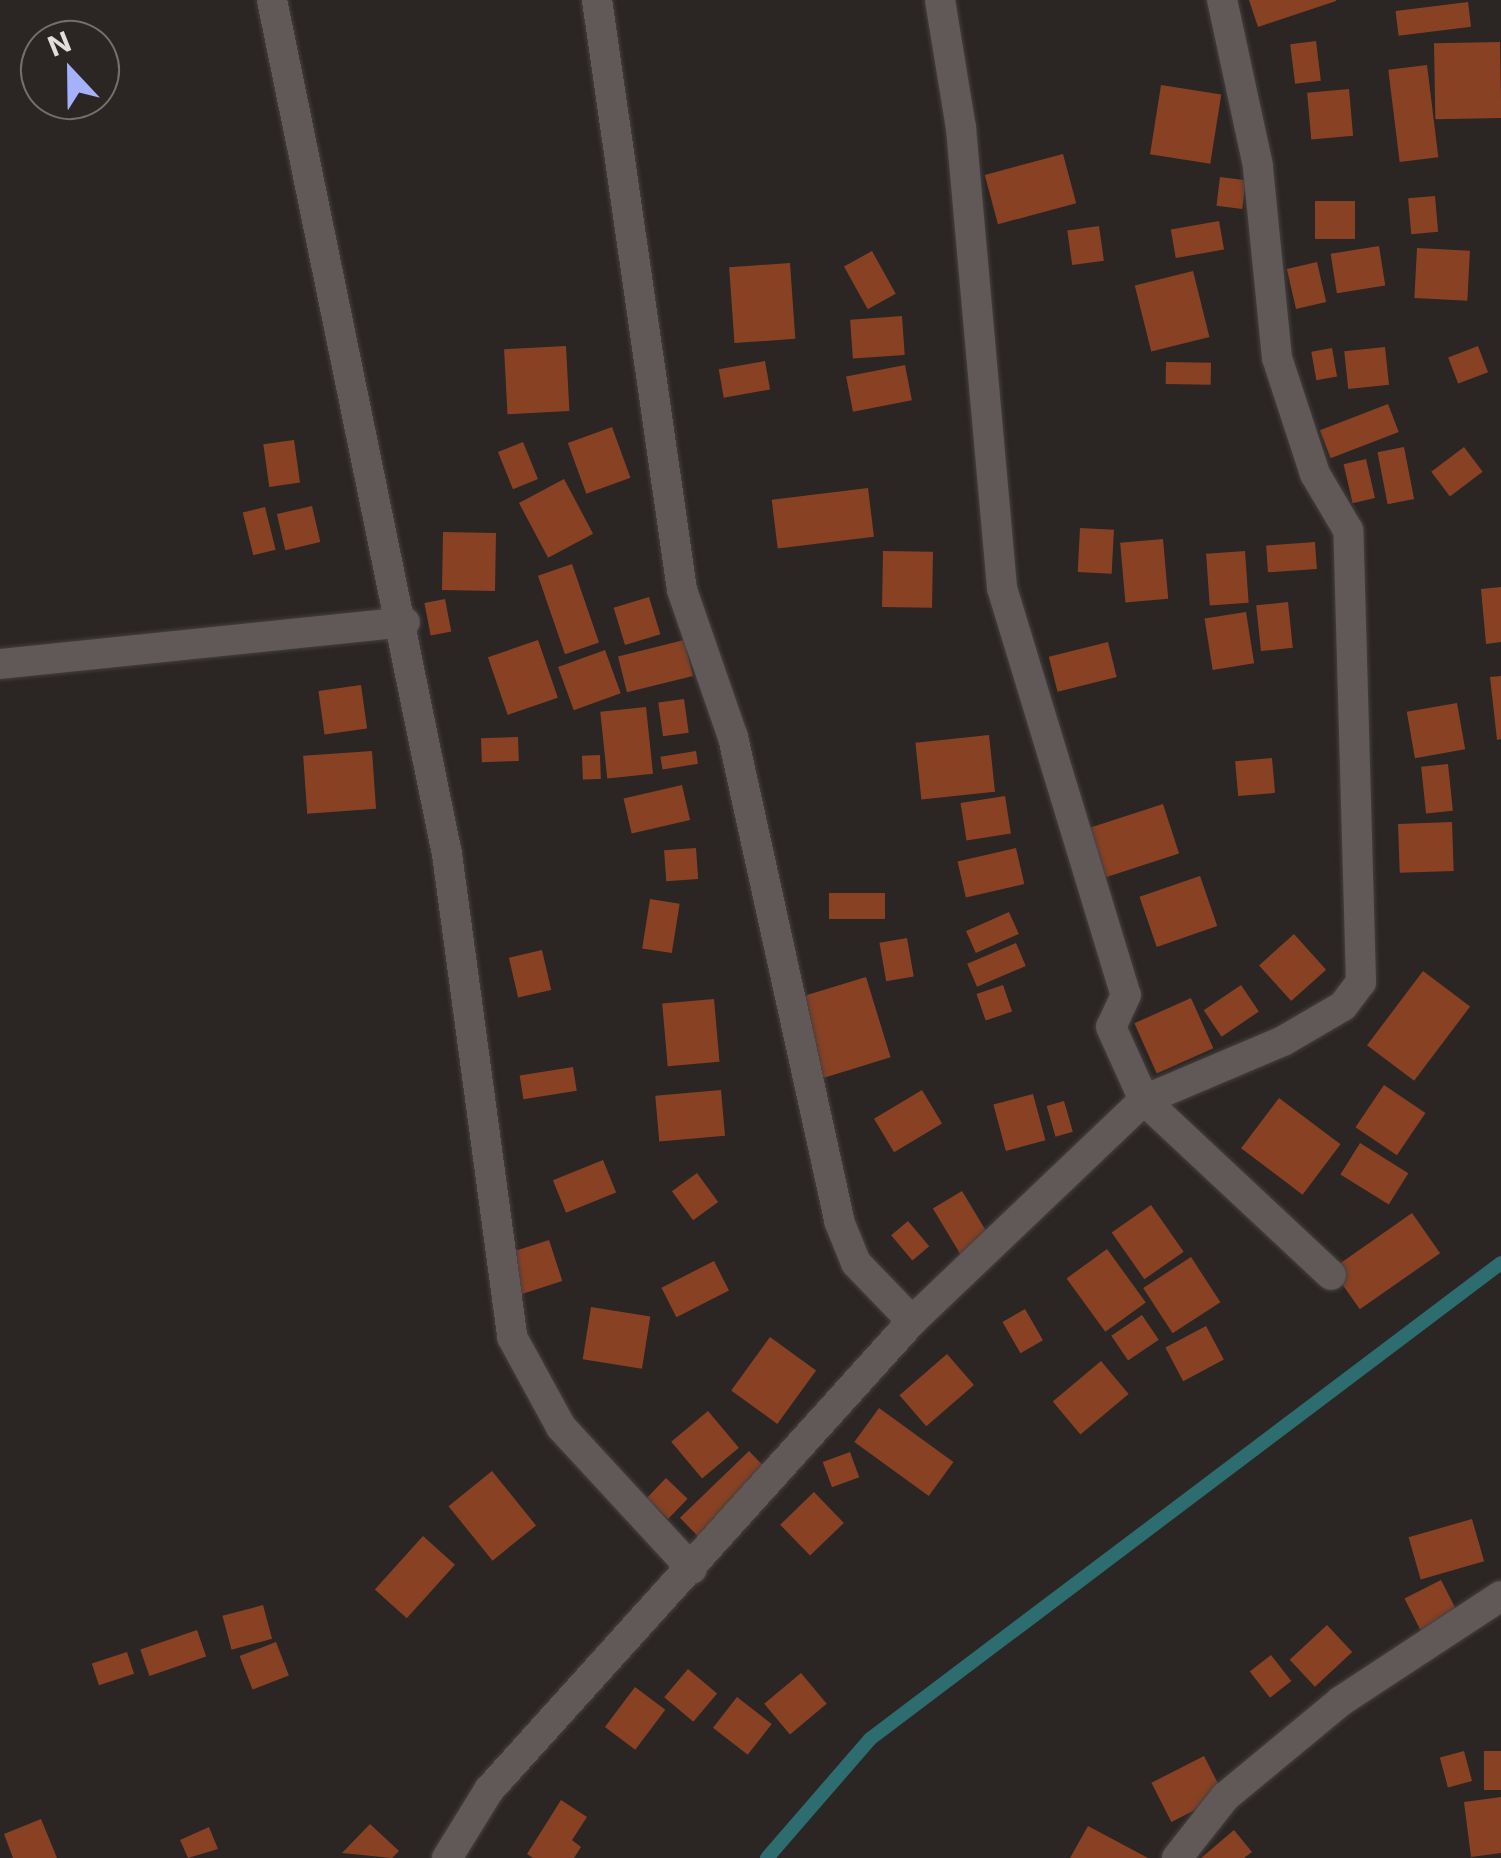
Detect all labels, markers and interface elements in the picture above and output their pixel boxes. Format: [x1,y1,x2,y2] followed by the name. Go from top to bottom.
[20,20,120,120] north arrow
[43,24,76,64] text: N

